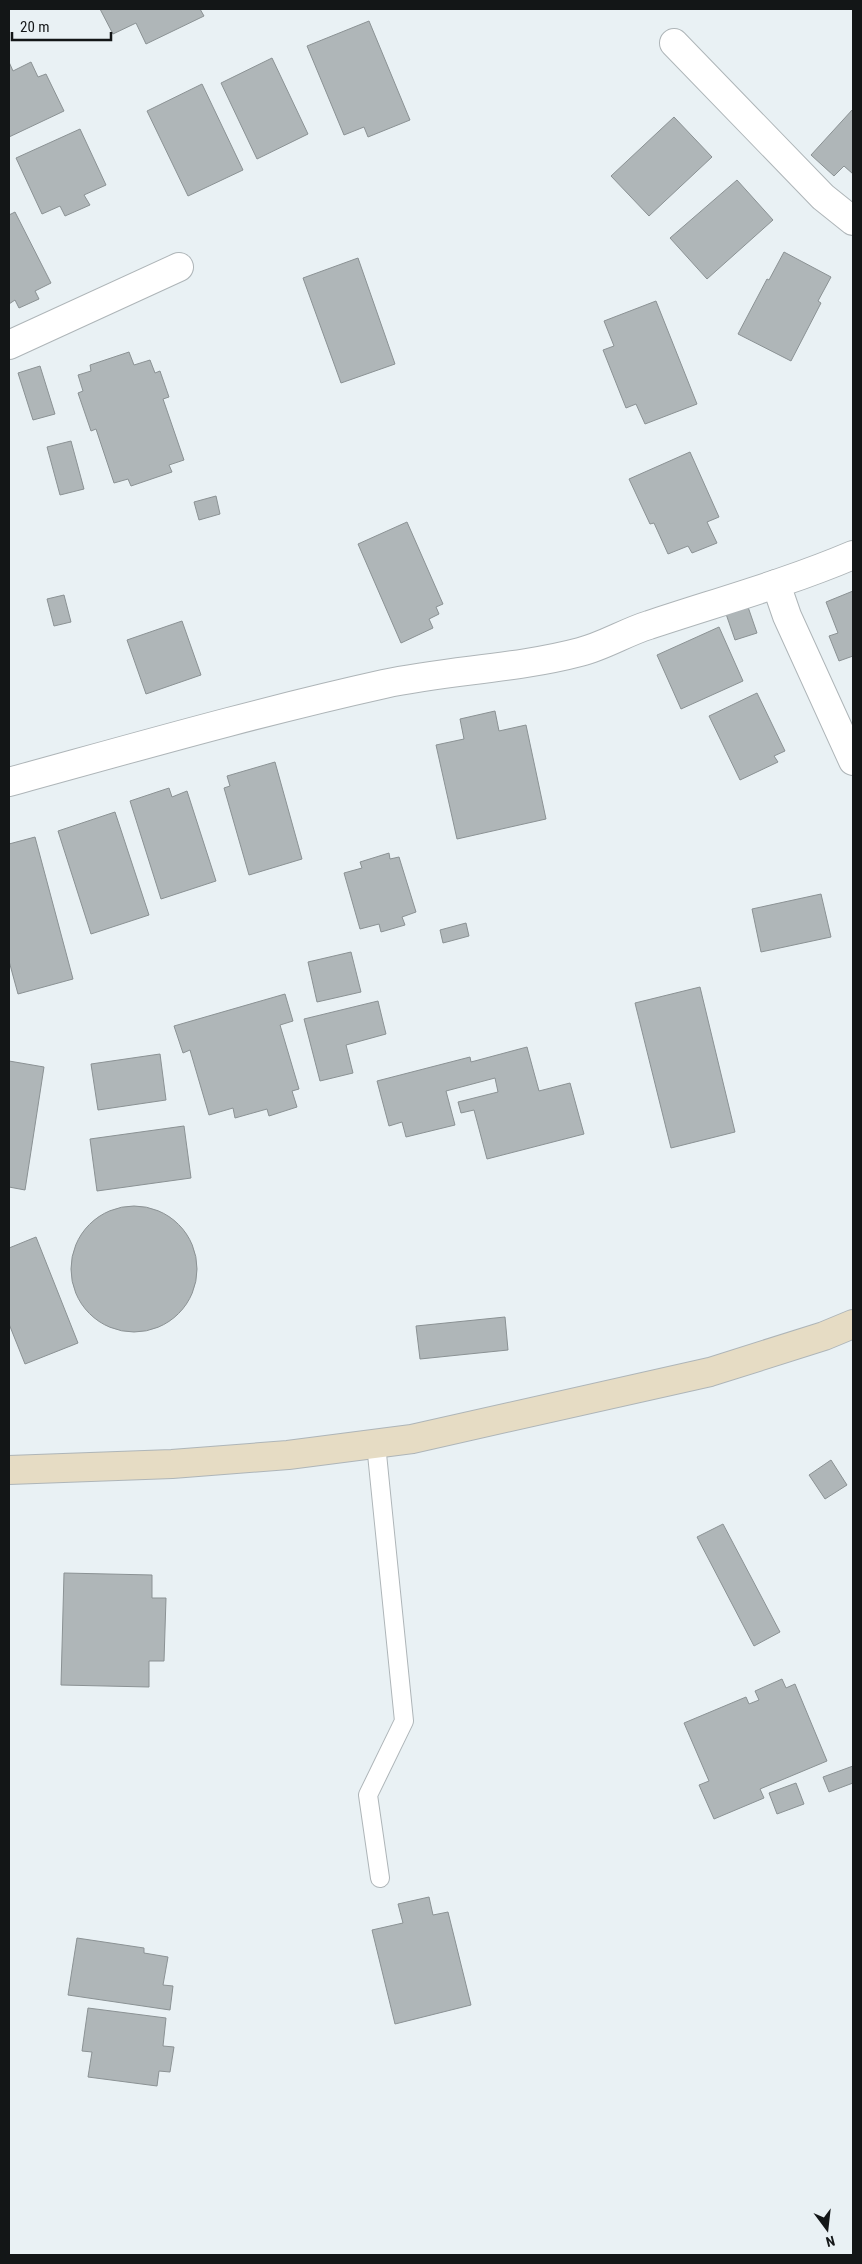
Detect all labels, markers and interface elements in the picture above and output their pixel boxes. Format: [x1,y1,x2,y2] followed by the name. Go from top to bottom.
[12,10,111,42] scale bar
[20,18,50,36] text: 20 m
[802,2204,852,2254] north arrow
[824,2233,837,2250] text: N

